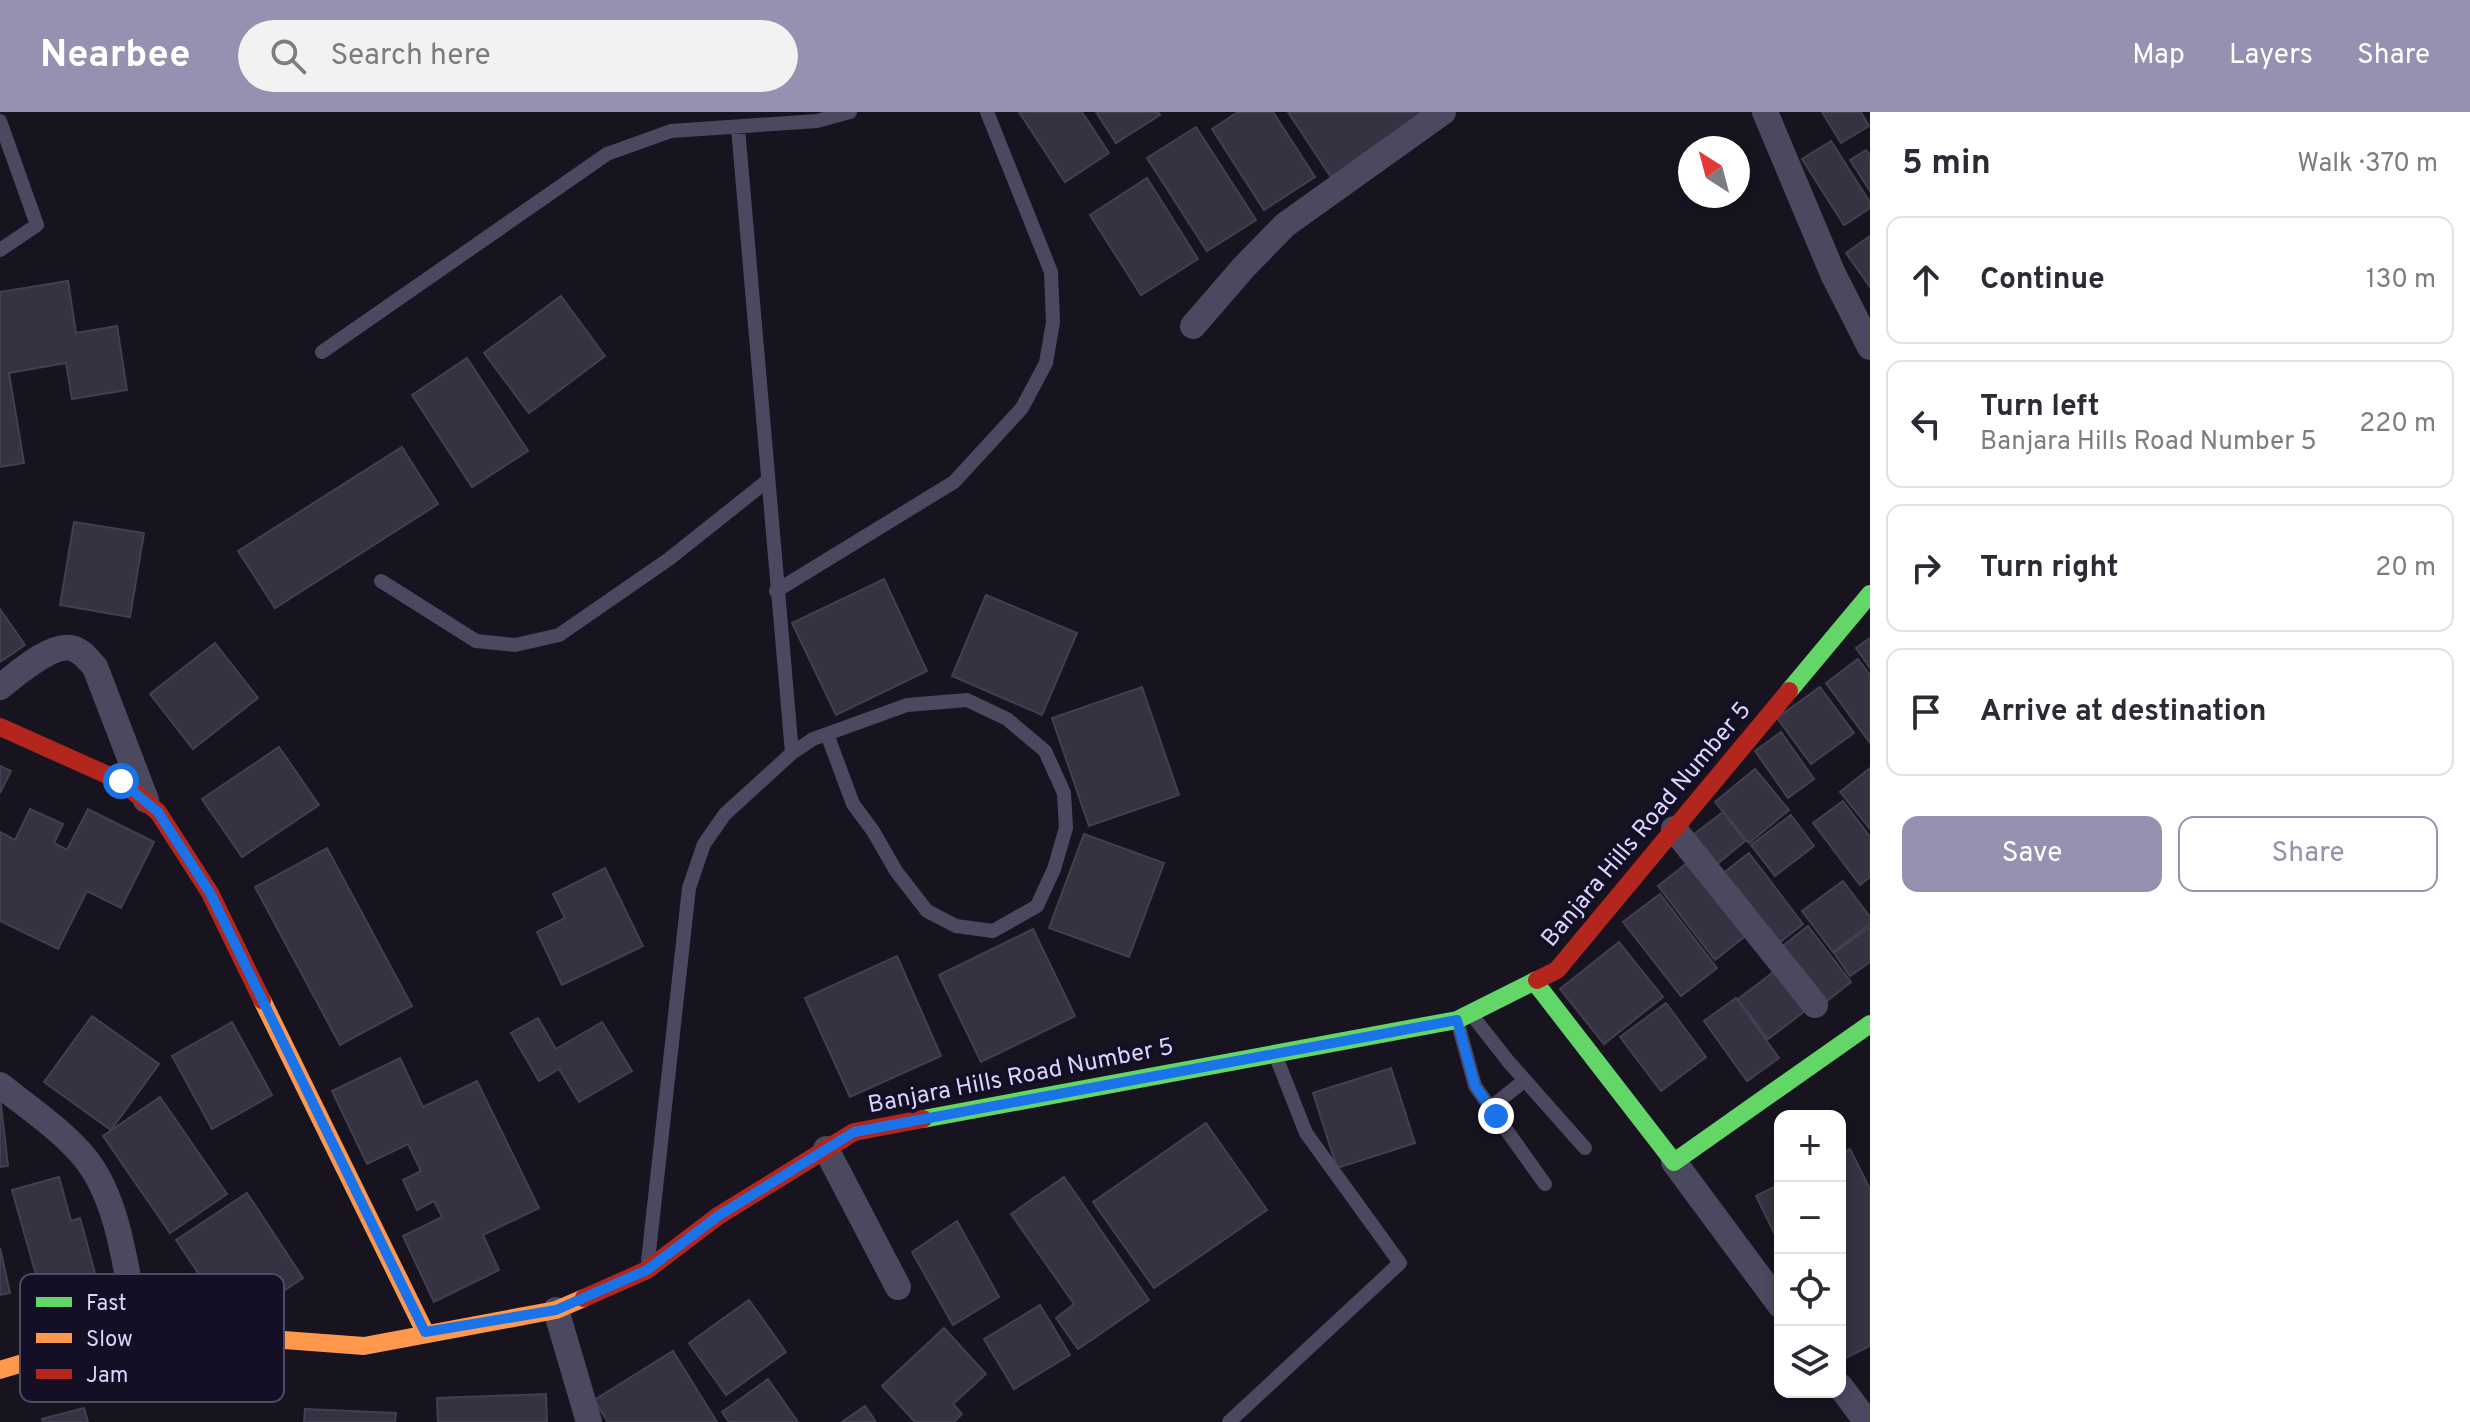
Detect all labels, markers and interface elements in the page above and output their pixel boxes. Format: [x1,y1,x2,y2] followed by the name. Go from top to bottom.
[238,20,798,92] search box
[40,32,190,81] text: Nearbee
[266,34,310,78] icon: search
[330,38,491,75] text: Search here
[2132,38,2185,74] text: Map
[2229,38,2313,74] text: Layers
[2357,38,2430,74] text: Share
[1678,136,1750,208] north arrow
[1902,143,1991,186] text: 5 min
[2297,148,2438,181] text: Walk · 370 m
[1904,258,1948,302] icon: ahead
[1980,262,2105,299] text: Continue
[2366,264,2436,297] text: 130 m
[1980,389,2100,426] text: Turn left
[1904,402,1948,446] icon: left
[2359,408,2436,441] text: 220 m
[1980,426,2317,459] text: Banjara Hills Road Number 5
[1904,546,1948,590] icon: right
[1980,550,2118,587] text: Turn right
[2375,552,2436,585] text: 20 m
[1904,690,1948,734] icon: arrive
[1980,694,2266,731] text: Arrive at destination
[1536,696,1758,954] street label: Banjara Hills Road Number 5
[103,763,139,799] route start
[1902,816,2162,892] button: Save
[2178,816,2438,892] button: Share
[866,1033,1176,1121] street label: Banjara Hills Road Number 5
[1478,1098,1514,1134] route end
[1774,1110,1846,1398] map controls
[1774,1110,1846,1182] button: +
[1774,1182,1846,1254] button: −
[1774,1254,1846,1326] button: locate
[20,1274,284,1402] legend
[86,1291,127,1318] text: Fast
[1774,1326,1846,1398] button: layers
[86,1327,133,1354] text: Slow
[86,1363,129,1390] text: Jam

